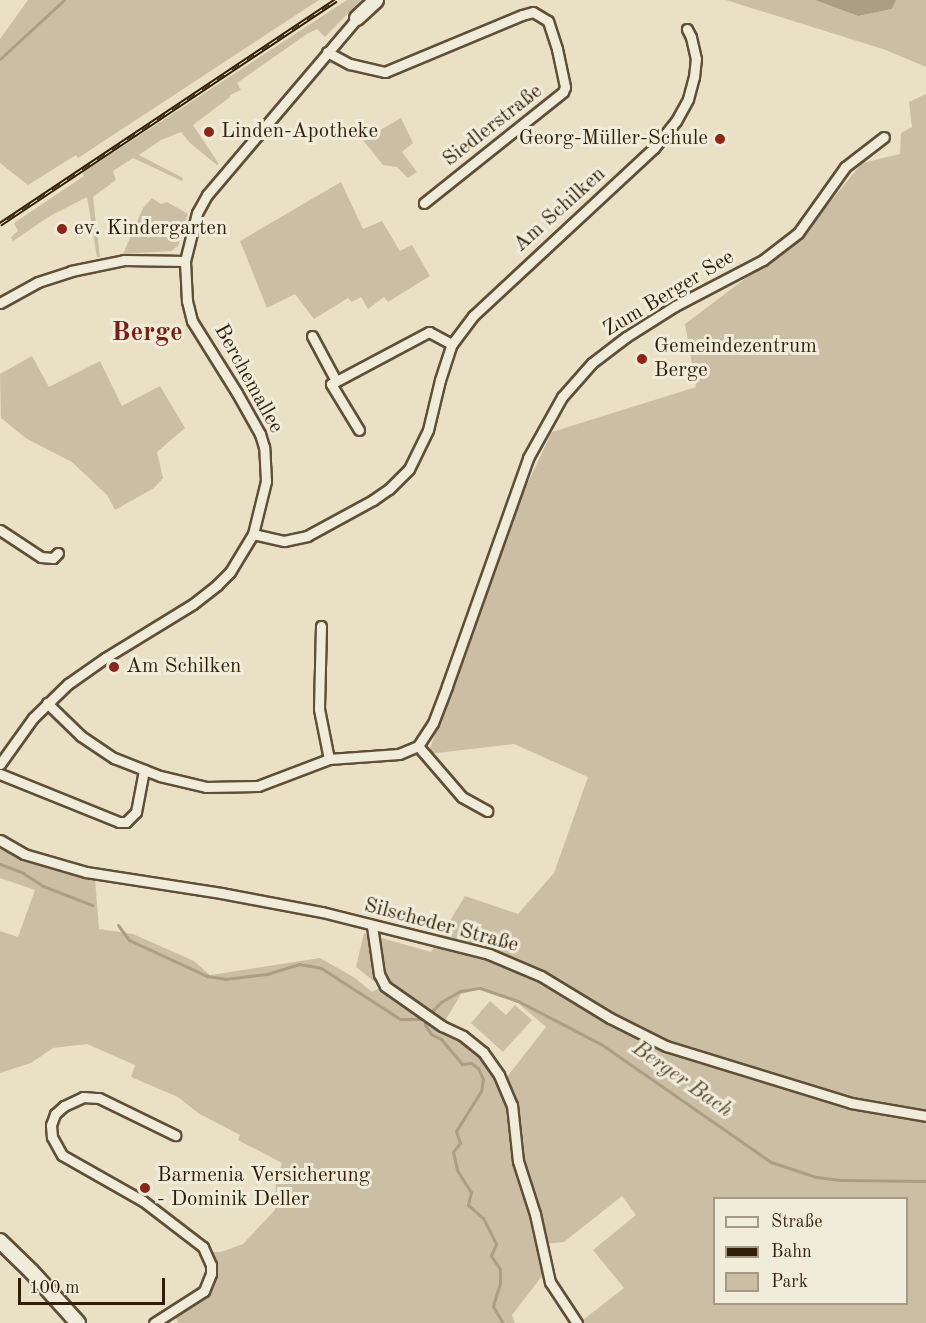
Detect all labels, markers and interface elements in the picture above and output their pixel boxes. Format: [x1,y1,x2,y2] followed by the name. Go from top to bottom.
[438,79,548,173] street label: Siedlerstraße
[221,119,378,145] place label: Linden-Apotheke
[202,125,216,139] marker: Linden-Apotheke
[519,126,708,152] place label: Georg-Müller-Schule
[713,132,727,146] marker: Georg-Müller-Schule
[509,162,611,258] street label: Am Schilken
[74,216,227,242] place label: ev. Kindergarten
[55,222,69,236] marker: ev. Kindergarten
[599,245,739,343] street label: Zum Berger See
[111,317,183,349] district label: Berge
[208,320,288,438] street label: Berchemallee
[654,334,817,384] place label: Gemeindezentrum Berge
[635,352,649,366] marker: Gemeindezentrum Berge
[126,654,241,680] place label: Am Schilken
[107,660,121,674] marker: Am Schilken
[361,893,521,959] street label: Silscheder Straße
[627,1036,737,1124] water label: Berger Bach
[157,1163,370,1213] place label: Barmenia Versicherung - Dominik Deller
[138,1181,152,1195] marker: Barmenia Versicherung - Dominik Deller
[713,1197,908,1305] legend
[771,1213,822,1231] text: Straße
[771,1243,812,1261] text: Bahn
[21,1266,168,1304] scale bar
[771,1273,808,1291] text: Park
[29,1279,80,1297] text: 100 m

